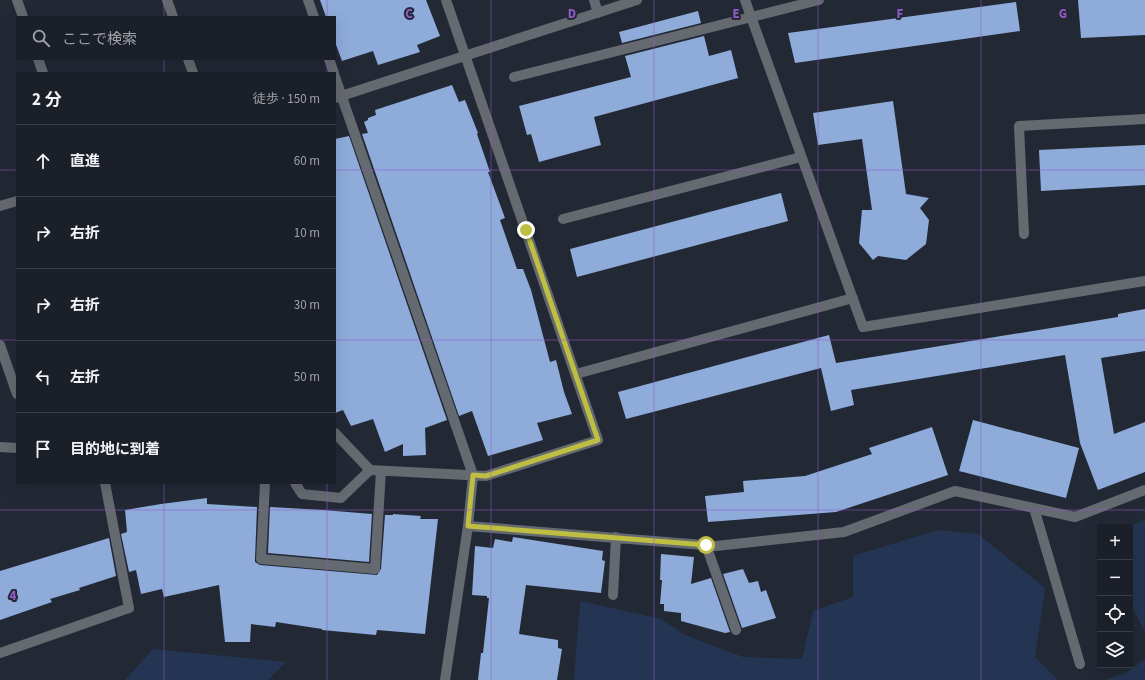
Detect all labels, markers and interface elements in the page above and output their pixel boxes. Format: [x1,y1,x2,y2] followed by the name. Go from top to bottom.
[405,5,413,23] text: C
[568,5,576,23] text: D
[732,5,740,23] text: E
[897,5,904,23] text: F
[1059,5,1067,23] text: G
[16,16,336,60] search box
[30,27,52,49] icon: search
[62,29,137,50] text: ここで検索
[32,88,61,112] text: 2 分
[253,90,320,108] text: 徒歩 · 150 m
[32,150,54,172] icon: ahead
[70,151,100,172] text: 直進
[294,152,320,170] text: 60 m
[517,221,535,239] route end
[32,222,54,244] icon: right
[70,223,100,244] text: 右折
[294,224,320,242] text: 10 m
[32,294,54,316] icon: right
[70,295,100,316] text: 右折
[294,296,320,314] text: 30 m
[32,366,54,388] icon: left
[70,367,100,388] text: 左折
[294,368,320,386] text: 50 m
[32,438,54,460] icon: arrive
[70,439,160,460] text: 目的地に到着
[1097,524,1133,668] map controls
[1097,524,1133,560] button: +
[697,536,715,554] route start
[1097,560,1133,596] button: −
[10,587,17,605] text: 4
[1097,596,1133,632] button: locate
[1097,632,1133,668] button: layers

